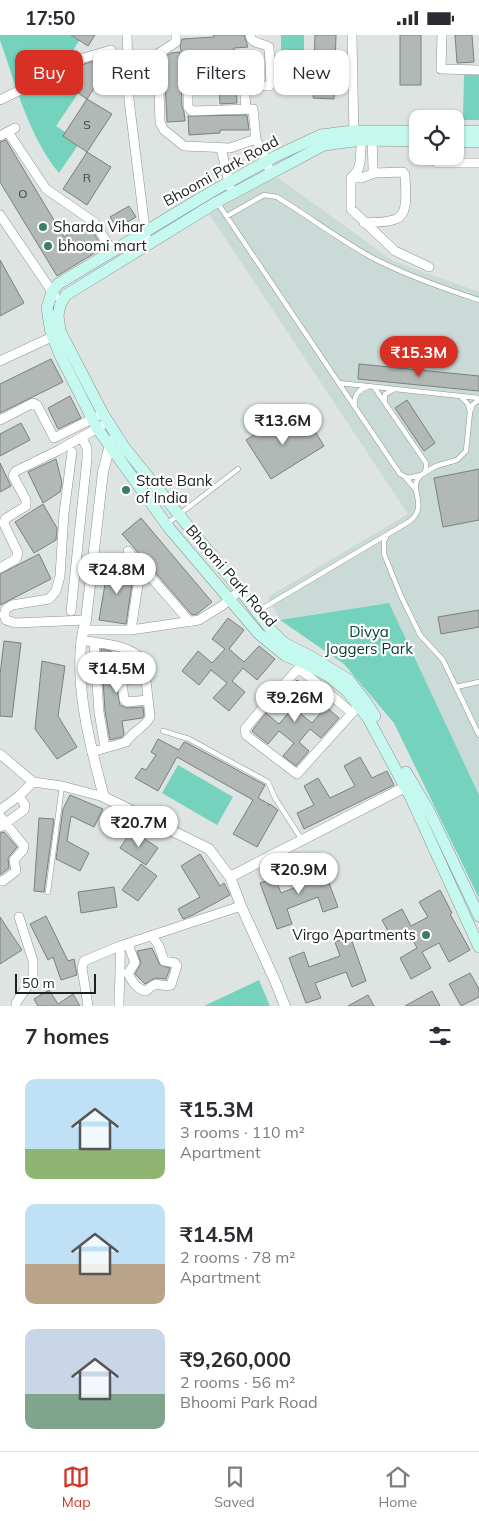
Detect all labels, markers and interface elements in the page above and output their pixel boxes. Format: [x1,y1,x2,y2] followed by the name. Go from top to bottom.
[25,6,75,30] text: 17:50
[15,50,83,95] chip: Buy
[93,50,168,95] chip: Rent
[178,50,264,95] chip: Filters
[274,50,349,95] chip: New
[409,110,464,165] map controls
[409,110,464,165] button: locate
[83,117,91,132] house number: S
[160,131,282,210] street label: Bhoomi Park Road
[83,170,91,185] house number: R
[18,186,28,201] house number: O
[53,217,145,236] place label: Sharda Vihar
[37,221,49,233] marker: Sharda Vihar
[58,236,147,255] place label: bhoomi mart
[42,240,54,252] marker: bhoomi mart
[378,335,460,378] pin: ₹15.3M
[391,342,447,362] text: ₹15.3M
[242,403,324,446] pin: ₹13.6M
[255,410,311,430] text: ₹13.6M
[136,471,213,507] place label: State Bank of India
[120,484,132,496] marker: State Bank of India
[182,521,281,631] street label: Bhoomi Park Road
[76,553,158,595] pin: ₹24.8M
[89,559,145,579] text: ₹24.8M
[325,622,413,658] park label: Divya Joggers Park
[76,651,158,694] pin: ₹14.5M
[89,658,145,678] text: ₹14.5M
[254,681,336,723] pin: ₹9.26M
[267,687,323,707] text: ₹9.26M
[98,805,180,848] pin: ₹20.7M
[111,812,167,832] text: ₹20.7M
[258,853,340,895] pin: ₹20.9M
[271,859,327,879] text: ₹20.9M
[292,925,416,944] place label: Virgo Apartments
[420,929,432,941] marker: Virgo Apartments
[15,971,96,994] scale bar
[22,974,55,992] text: 50 m
[426,1022,454,1050] icon: filters
[25,1023,109,1049] text: 7 homes
[180,1096,254,1122] text: ₹15.3M
[65,1099,125,1159] icon: home
[180,1122,305,1142] text: 3 rooms · 110 m²
[180,1142,261,1162] text: Apartment
[180,1221,254,1247] text: ₹14.5M
[65,1224,125,1284] icon: home
[180,1247,295,1267] text: 2 rooms · 78 m²
[180,1267,261,1287] text: Apartment
[180,1346,291,1372] text: ₹9,260,000
[65,1349,125,1409] icon: home
[180,1372,295,1392] text: 2 rooms · 56 m²
[180,1392,318,1412] text: Bhoomi Park Road
[62,1463,91,1511] tab: Map
[214,1463,255,1511] tab: Saved
[378,1463,417,1511] tab: Home

